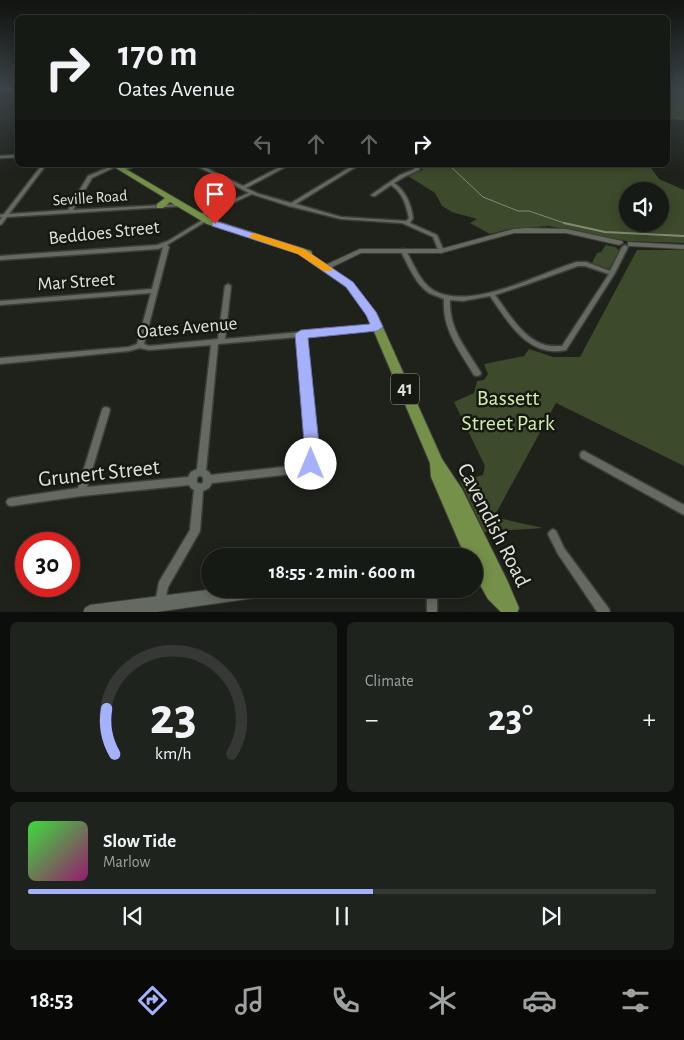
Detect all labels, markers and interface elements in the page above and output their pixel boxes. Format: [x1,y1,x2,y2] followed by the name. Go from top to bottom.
[35,35,100,100] icon: right
[118,37,198,72] text: 170 m
[118,78,235,100] text: Oates Avenue
[249,130,277,158] icon: left
[302,130,330,158] icon: ahead
[355,130,383,158] icon: ahead
[408,130,436,158] icon: right
[194,173,236,224] pin
[201,180,229,208] icon: arrive
[619,182,669,232] map controls
[619,182,669,232] button: sound
[52,187,128,209] street label: Seville Road
[48,218,160,248] street label: Beddoes Street
[37,270,115,294] street label: Mar Street
[136,314,238,342] street label: Oates Avenue
[391,374,419,404] road number: 41
[461,387,555,434] park label: Bassett Street Park
[284,437,336,489] position arrow
[37,456,161,490] street label: Grunert Street
[453,460,535,590] street label: Cavendish Road
[15,532,80,597] speed limit sign: 30
[269,563,415,582] text: 18:55 · 2 min · 600 m
[365,673,414,689] text: Climate
[150,691,197,743] text: 23
[488,700,533,738] text: 23°
[365,706,378,734] text: −
[643,706,656,734] text: +
[155,745,192,763] text: km/h
[103,832,176,851] text: Slow Tide
[103,854,150,870] text: Marlow
[119,902,147,930] icon: previous
[328,902,356,930] icon: pause
[537,902,565,930] icon: next
[135,983,170,1018] icon: directions
[232,983,267,1018] icon: music
[328,983,363,1018] icon: phone
[425,983,460,1018] icon: climate
[522,983,557,1018] icon: car
[618,983,653,1018] icon: filters
[31,989,74,1011] text: 18:53

